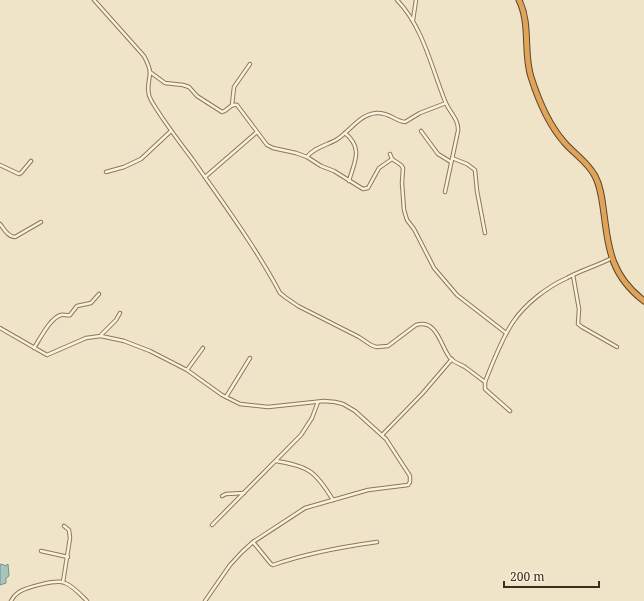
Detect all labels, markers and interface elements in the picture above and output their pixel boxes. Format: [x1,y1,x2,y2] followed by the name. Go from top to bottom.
[504,563,599,589] scale bar
[510,568,545,585] text: 200 m

